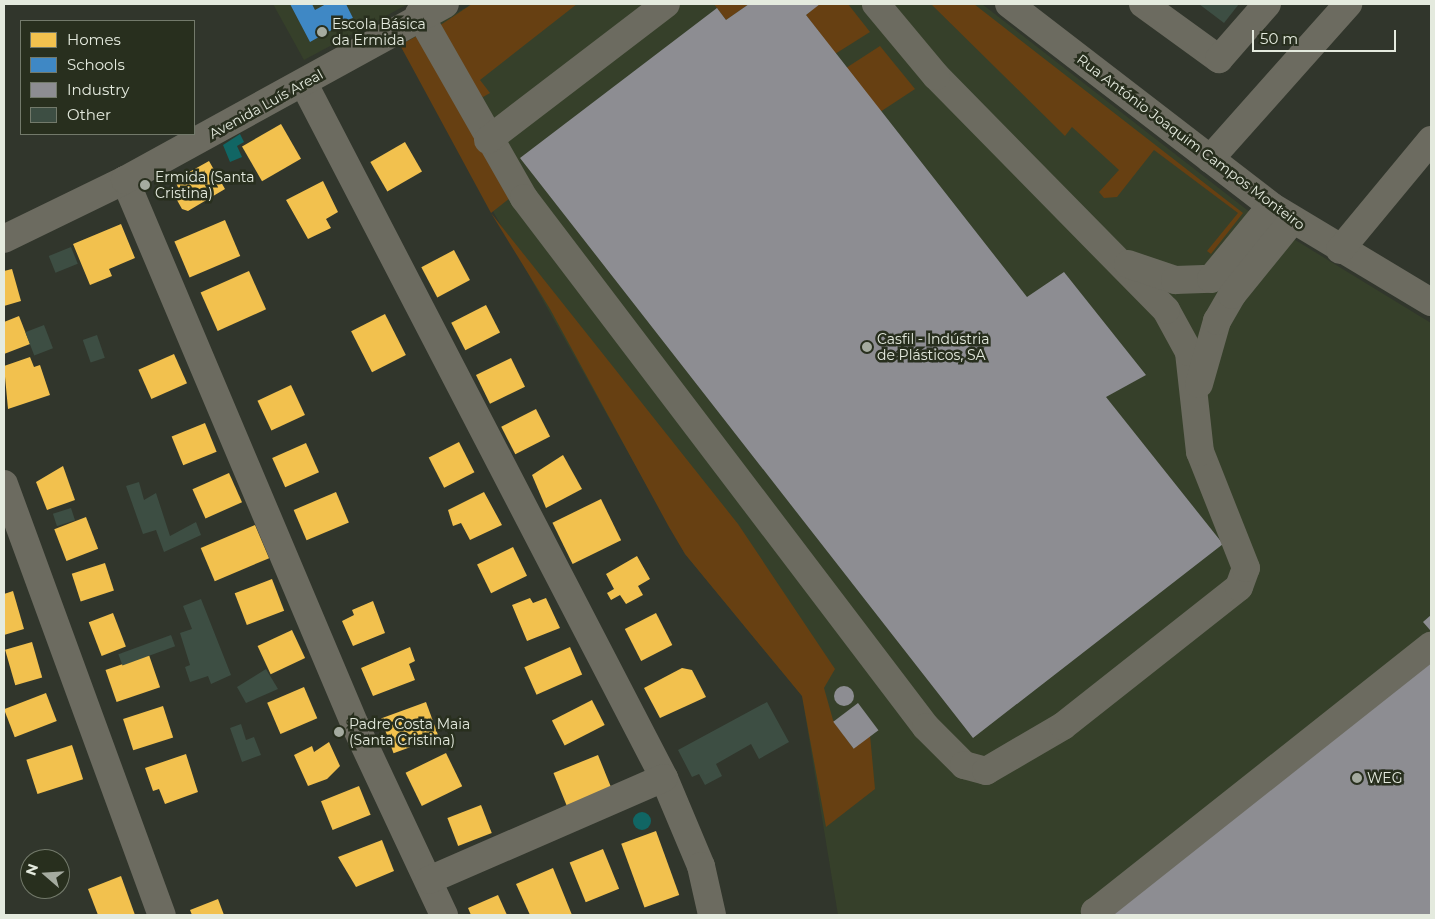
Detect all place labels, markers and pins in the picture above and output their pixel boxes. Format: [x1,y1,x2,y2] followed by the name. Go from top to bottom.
[332,16,426,48] place label: Escola Básica da Ermida
[316,26,328,38] marker: Escola Básica da Ermida
[155,169,255,202] place label: Ermida (Santa Cristina)
[139,179,151,191] marker: Ermida (Santa Cristina)
[877,331,990,364] place label: Casfil - Indústria de Plásticos, SA
[861,341,873,353] marker: Casfil - Indústria de Plásticos, SA
[349,716,470,749] place label: Padre Costa Maia (Santa Cristina)
[333,726,345,738] marker: Padre Costa Maia (Santa Cristina)
[1367,770,1403,786] place label: WEG
[1351,772,1363,784] marker: WEG

